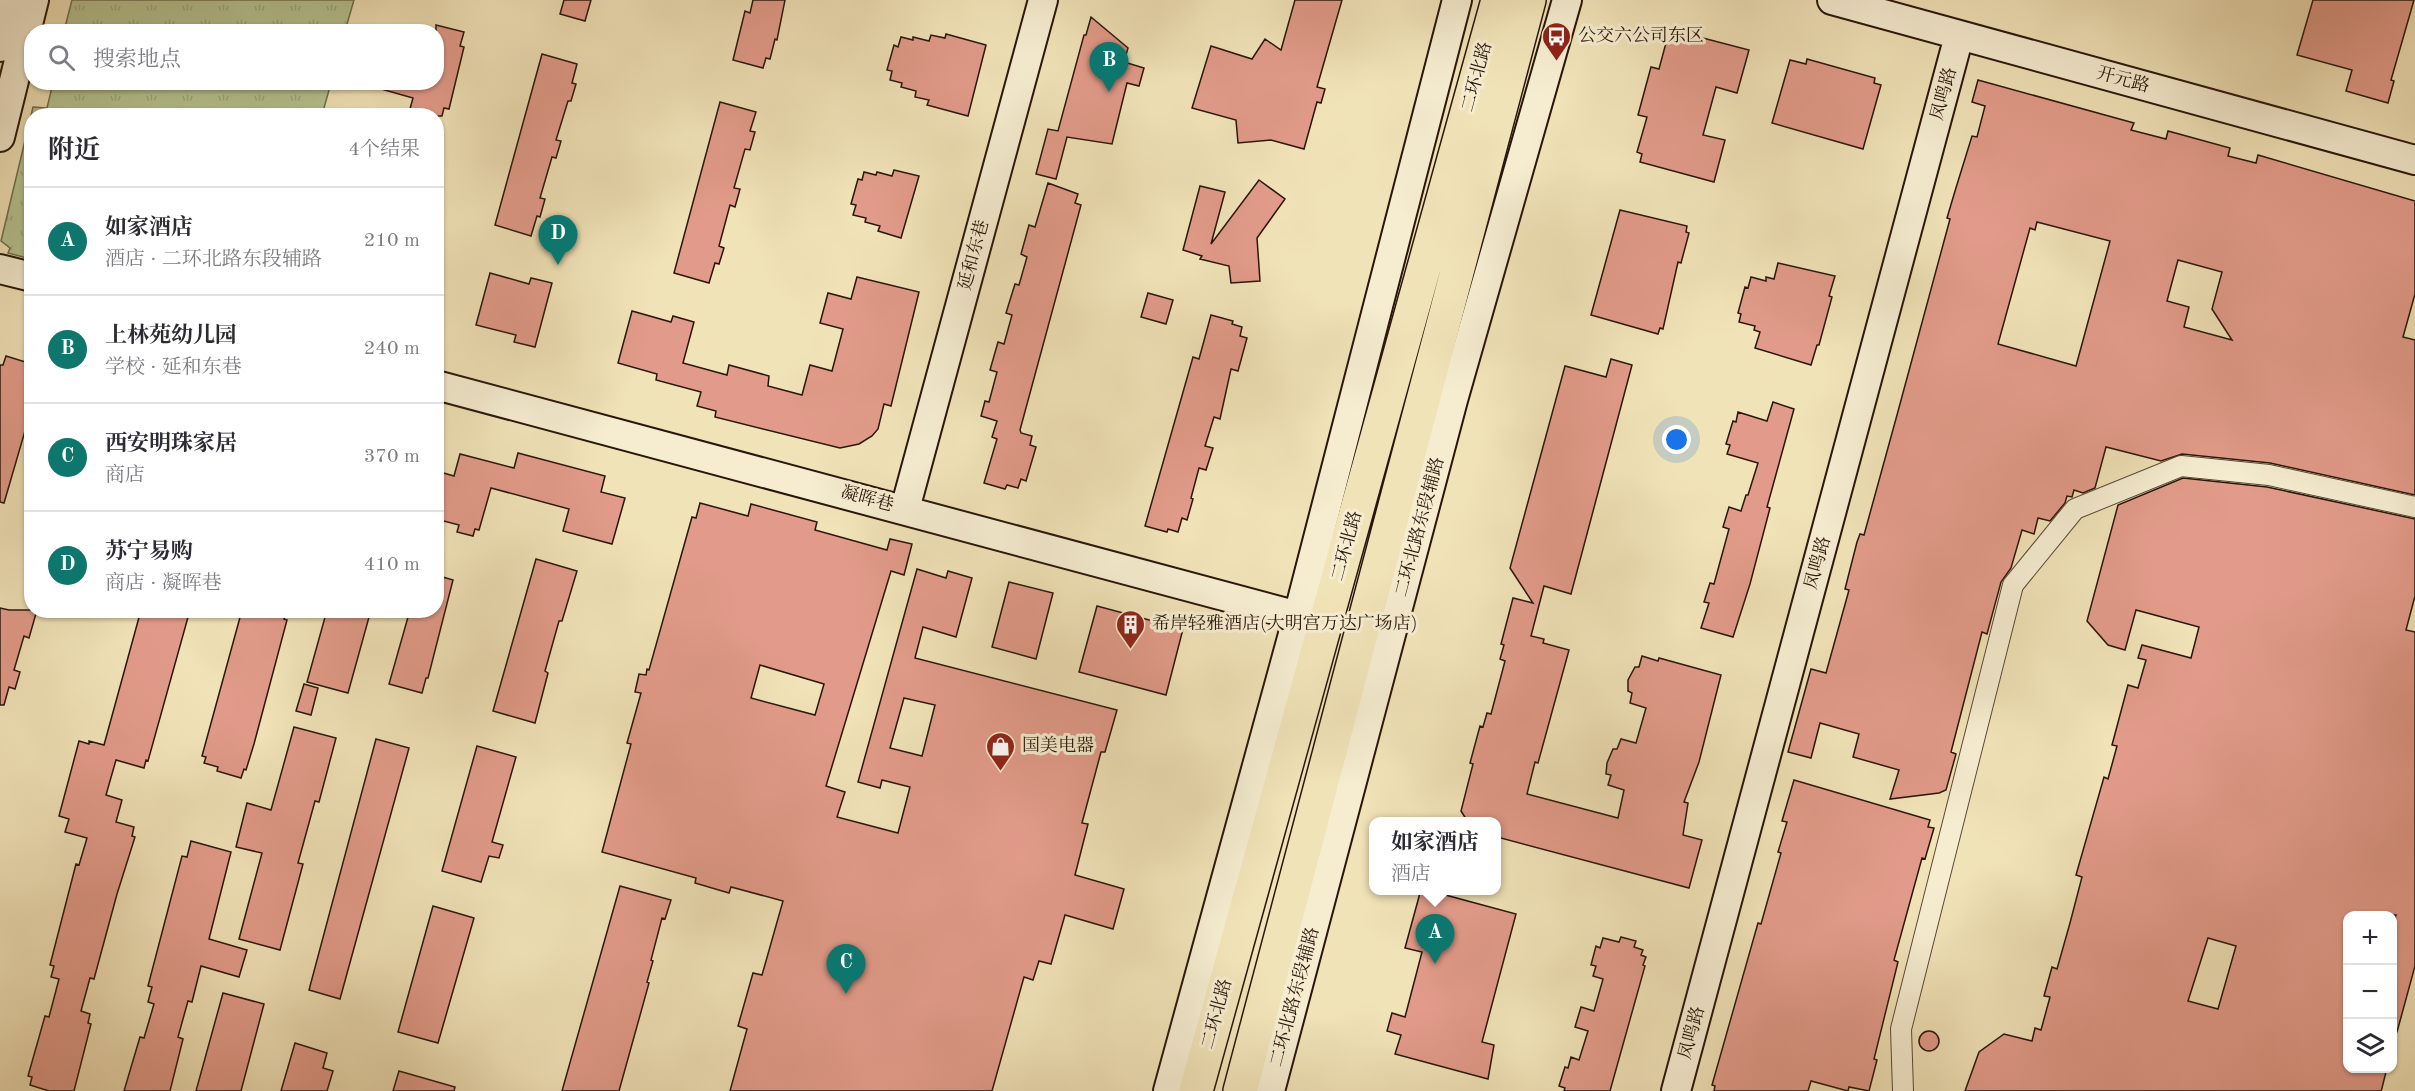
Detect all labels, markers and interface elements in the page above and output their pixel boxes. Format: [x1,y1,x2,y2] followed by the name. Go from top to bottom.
[1541,20,1573,62] bus stop icon: 公交六公司东区
[24,24,444,90] search box
[1578,25,1704,45] place label: 公交六公司东区
[1457,39,1495,114] street label: 二环北路
[45,41,78,74] icon: search
[1090,42,1128,92] pin: B
[93,49,181,71] text: 搜索地点
[2095,62,2152,96] street label: 开元路
[1926,65,1960,122] street label: 凤鸣路
[48,138,100,164] text: 附近
[348,140,420,160] text: 4个结果
[538,216,578,265] pin: D
[105,217,193,239] text: 如家酒店
[954,217,992,292] street label: 延和东巷
[60,231,75,251] text: A
[364,231,420,251] text: 210 m
[105,250,322,270] text: 酒店 · 二环北路东段辅路
[105,325,237,347] text: 上林苑幼儿园
[60,339,75,359] text: B
[364,339,420,359] text: 240 m
[105,358,242,378] text: 学校 · 延和东巷
[1662,425,1691,454] your location
[105,433,237,455] text: 西安明珠家居
[61,447,74,467] text: C
[364,447,420,467] text: 370 m
[1391,455,1447,599] street label: 二环北路东段辅路
[105,466,145,486] text: 商店
[839,481,896,515] street label: 凝晖巷
[1327,508,1365,583] street label: 二环北路
[1800,534,1834,591] street label: 凤鸣路
[105,541,193,563] text: 苏宁易购
[60,555,75,575] text: D
[364,555,420,575] text: 410 m
[105,574,222,594] text: 商店 · 凝晖巷
[1115,608,1147,650] building icon: 希岸轻雅酒店(大明宫万达广场店)
[1152,613,1417,633] place label: 希岸轻雅酒店(大明宫万达广场店)
[985,730,1017,772] shop icon: 国美电器
[1022,735,1094,755] place label: 国美电器
[1369,817,1501,895] popup
[1391,832,1479,854] text: 如家酒店
[1391,865,1431,885] text: 酒店
[2343,911,2397,1073] map controls
[2343,911,2397,965] button: +
[1416,914,1454,964] pin: A
[1266,925,1322,1069] street label: 二环北路东段辅路
[826,944,866,994] pin: C
[2343,965,2397,1019] button: −
[1197,976,1235,1051] street label: 二环北路
[1674,1004,1708,1061] street label: 凤鸣路
[2343,1019,2397,1073] button: layers

